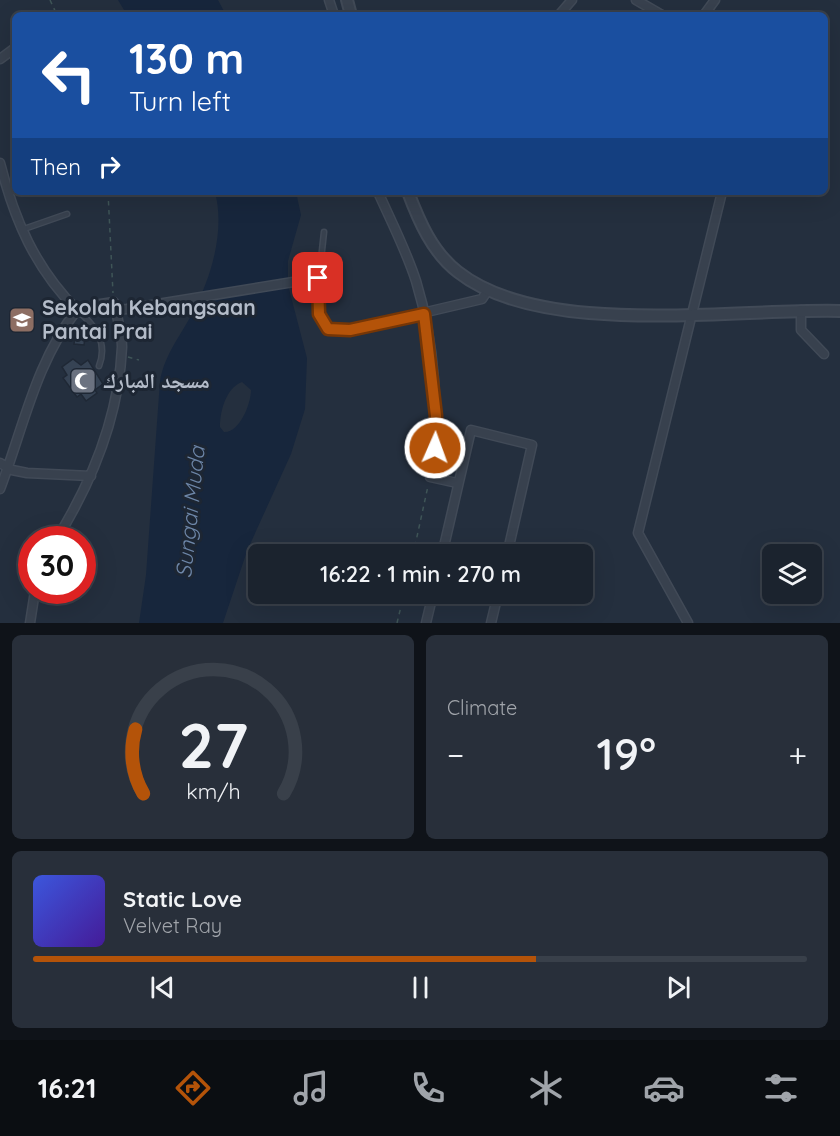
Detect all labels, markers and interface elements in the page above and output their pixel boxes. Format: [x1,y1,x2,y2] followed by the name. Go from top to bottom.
[129,32,244,85] text: 130 m
[30,36,108,114] icon: left
[129,84,231,118] text: Turn left
[93,150,126,183] icon: right
[30,153,81,181] text: Then
[292,252,343,303] pin
[301,261,334,294] icon: arrive
[42,294,256,344] place label: Sekolah Kebangsaan Pantai Prai
[7,305,37,335] school or university icon: Sekolah Kebangsaan Pantai Prai
[68,366,98,396] mosque icon: مسجد المبارك
[103,367,210,393] place label: مسجد المبارك
[403,416,467,480] position arrow
[169,443,211,579] water label: Sungai Muda
[18,526,96,604] speed limit sign: 30
[762,544,822,604] map controls
[762,544,822,604] button: layers
[320,560,521,588] text: 16:22 · 1 min · 270 m
[447,695,517,720] text: Climate
[178,706,248,784] text: 27
[597,725,656,781] text: 19°
[447,734,464,775] text: −
[788,734,807,775] text: +
[186,778,240,804] text: km/h
[123,885,242,913] text: Static Love
[123,913,222,938] text: Velvet Ray
[146,971,179,1004] icon: previous
[404,971,437,1004] icon: pause
[662,971,695,1004] icon: next
[172,1067,214,1109] icon: directions
[290,1067,332,1109] icon: music
[407,1067,449,1109] icon: phone
[525,1067,567,1109] icon: climate
[643,1067,685,1109] icon: car
[760,1067,802,1109] icon: filters
[38,1071,96,1105] text: 16:21

